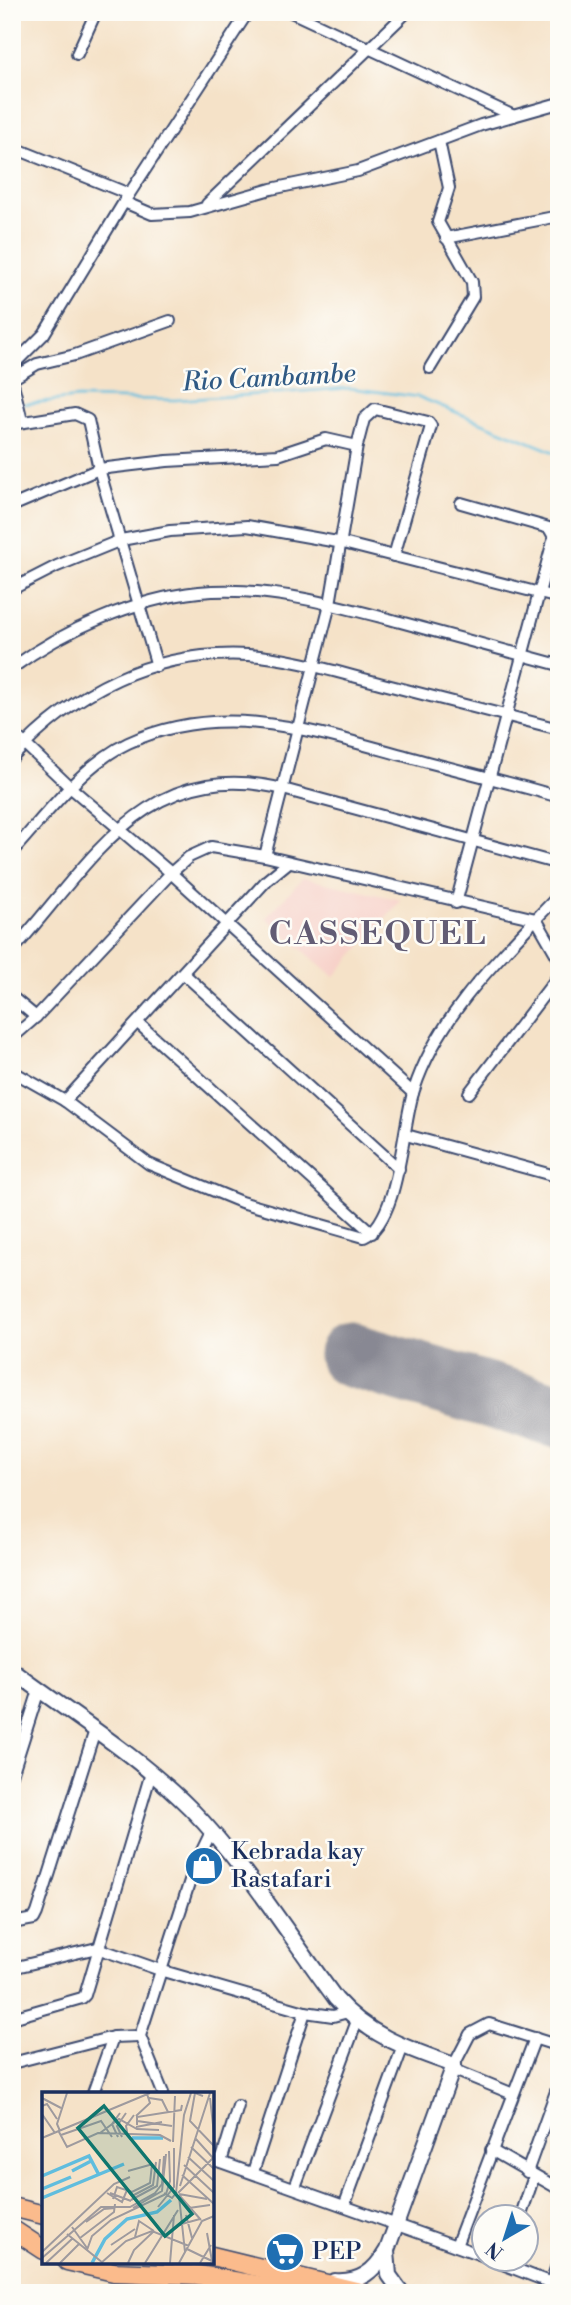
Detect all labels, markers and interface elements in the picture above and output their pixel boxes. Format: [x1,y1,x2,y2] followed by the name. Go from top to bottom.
[181,357,356,399] water label: Rio Cambambe
[269,914,487,954] district label: CASSEQUEL
[231,1837,365,1895] place label: Kebrada kay Rastafari
[183,1845,225,1887] shop icon: Kebrada kay Rastafari
[42,2092,214,2263] inset map
[470,2204,540,2274] north arrow
[264,2231,306,2273] supermarket icon: PEP
[482,2236,508,2264] text: N
[312,2237,361,2267] place label: PEP

